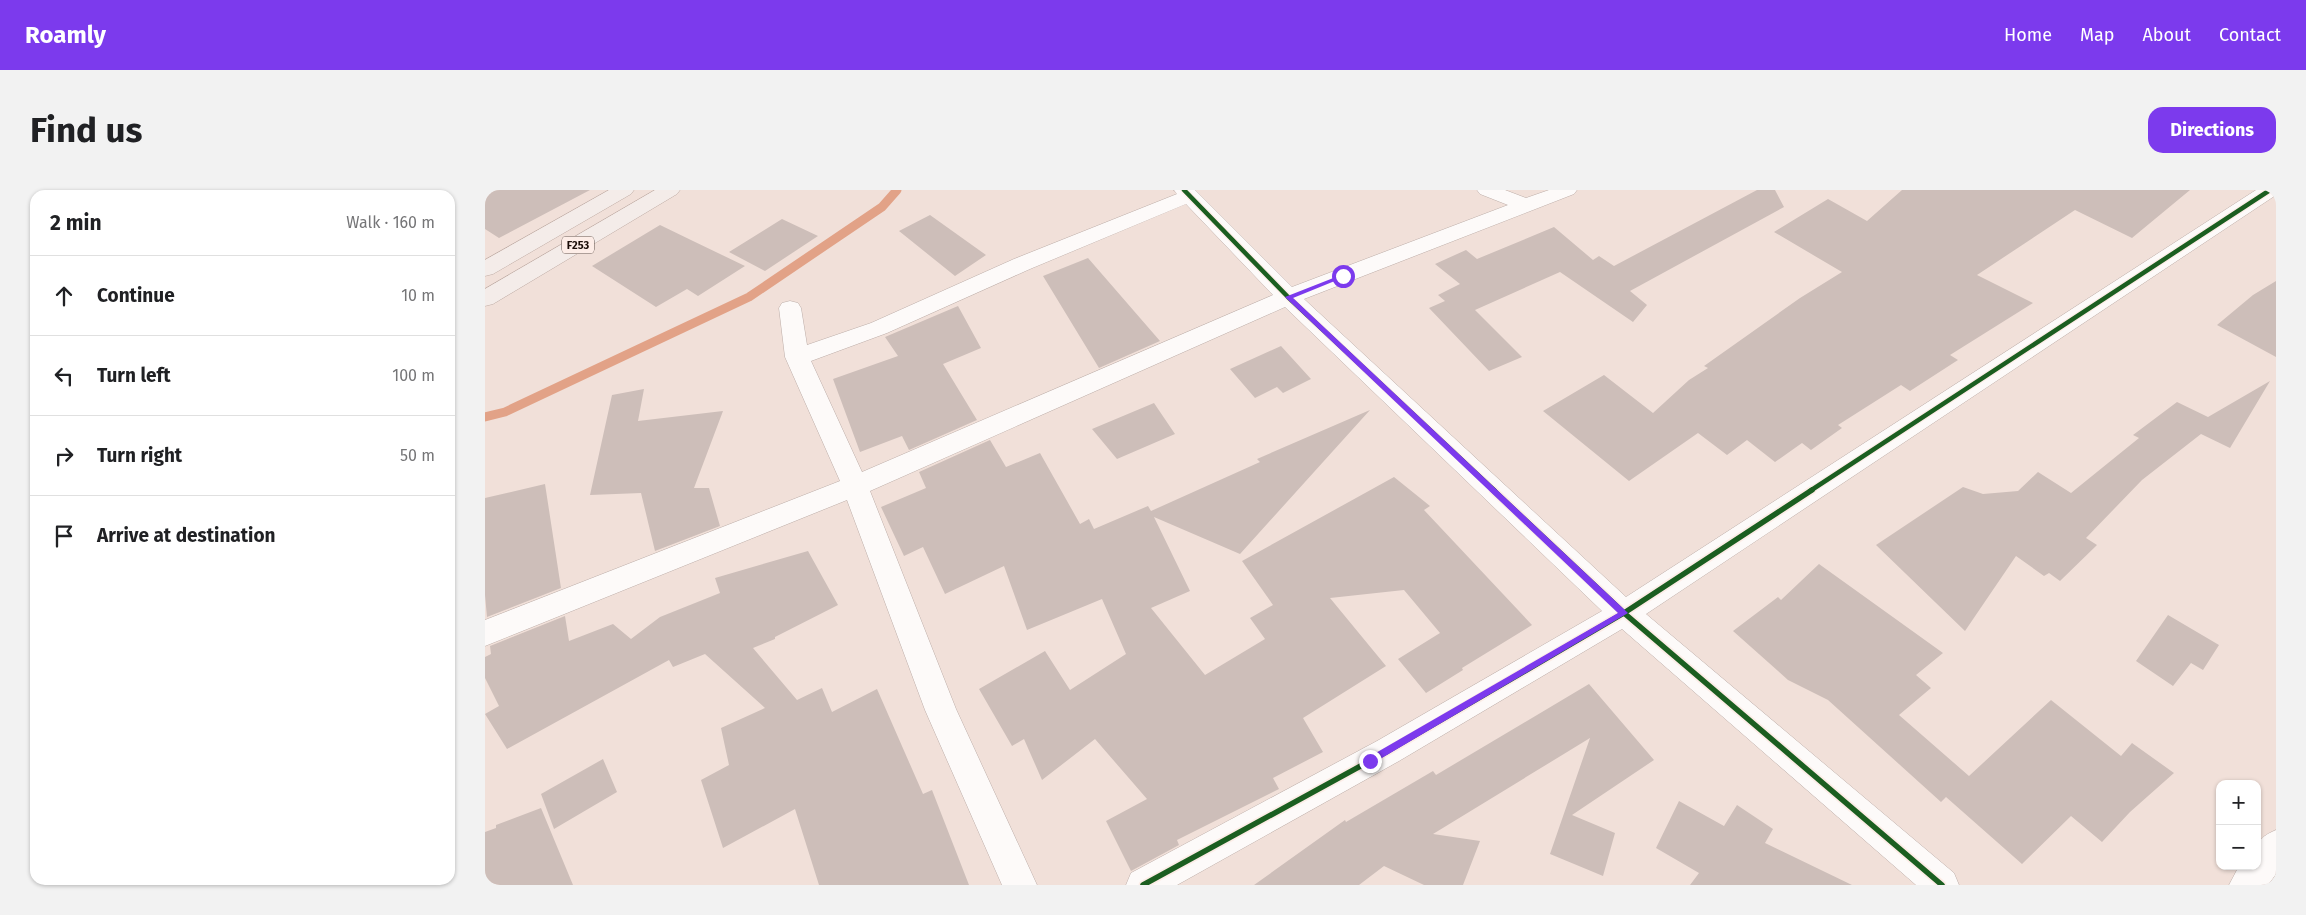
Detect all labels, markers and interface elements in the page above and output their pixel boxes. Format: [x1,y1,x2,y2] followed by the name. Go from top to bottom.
[25,21,106,49] text: Roamly
[2004,24,2052,46] text: Home
[2080,24,2114,46] text: Map
[2142,24,2191,46] text: About
[2219,24,2281,46] text: Contact
[2148,107,2276,153] button: Directions
[30,109,142,151] text: Find us
[50,210,102,236] text: 2 min
[346,213,435,232] text: Walk · 160 m
[562,236,594,254] road number: F253
[1332,265,1355,288] route start
[50,282,78,310] icon: ahead
[97,284,175,307] text: Continue
[401,286,435,305] text: 10 m
[50,362,78,390] icon: left
[97,364,171,387] text: Turn left
[392,366,435,385] text: 100 m
[50,442,78,470] icon: right
[97,444,182,467] text: Turn right
[400,446,435,465] text: 50 m
[50,522,78,550] icon: arrive
[97,524,276,547] text: Arrive at destination
[1359,750,1382,773] route end
[2216,780,2261,870] map controls
[2216,780,2261,825] button: +
[2216,825,2261,870] button: −

